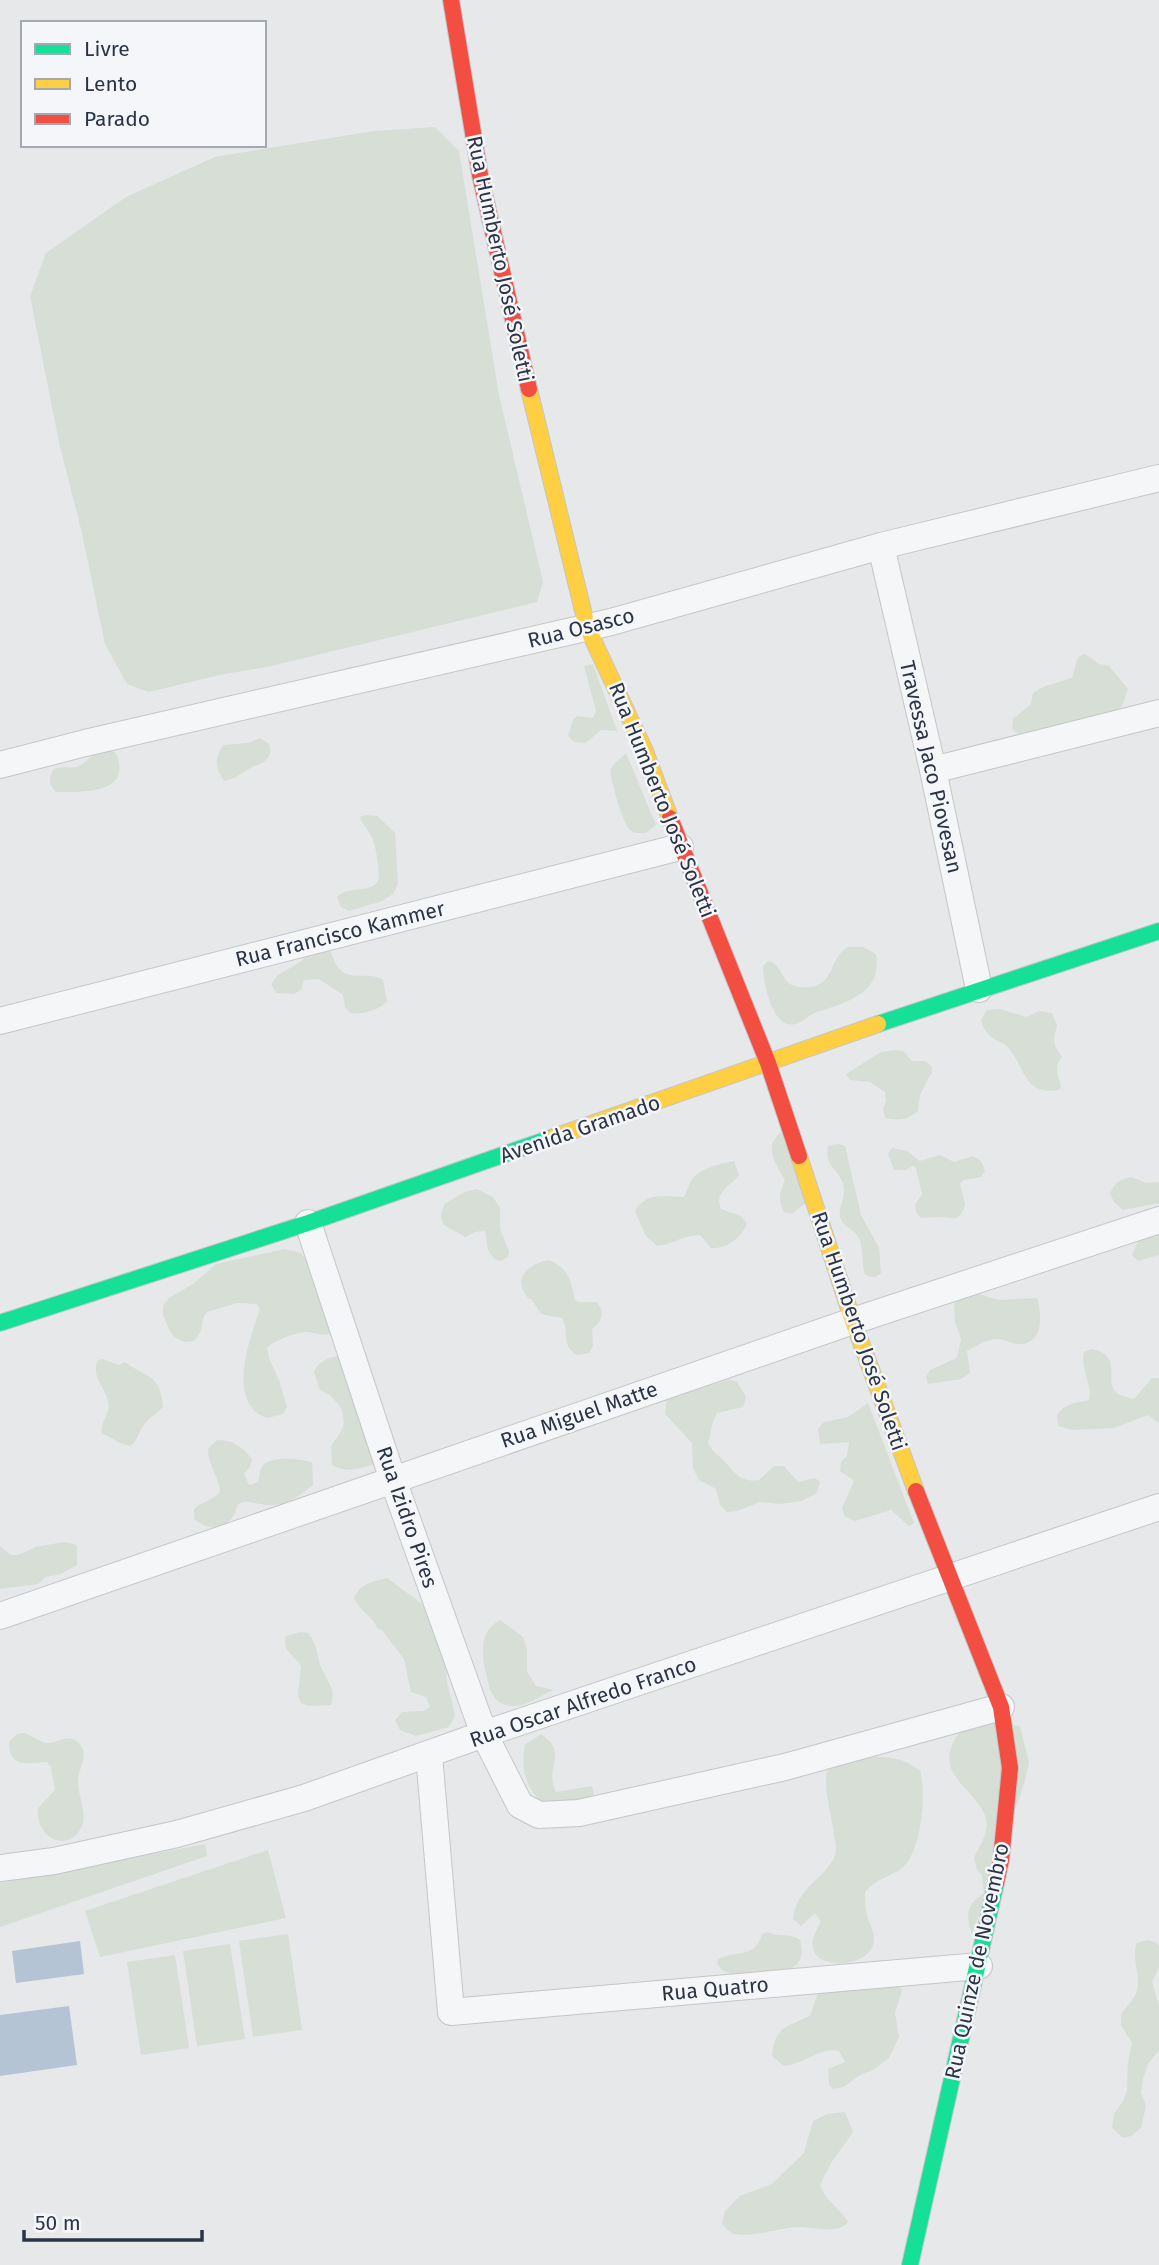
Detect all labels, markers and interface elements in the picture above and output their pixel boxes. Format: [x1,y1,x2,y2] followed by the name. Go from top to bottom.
[21,21,266,147] legend
[84,36,130,62] text: Livre
[84,71,137,97] text: Lento
[84,106,150,132] text: Parado
[461,133,539,385] street label: Rua Humberto José Soletti
[525,602,637,654] street label: Rua Osasco
[894,658,968,876] street label: Travessa Jaco Piovesan
[603,679,721,921] street label: Rua Humberto José Soletti
[233,895,447,973] street label: Rua Francisco Kammer
[496,1089,664,1169] street label: Avenida Gramado
[806,1208,912,1454] street label: Rua Humberto José Soletti
[497,1376,661,1454] street label: Rua Miguel Matte
[371,1443,443,1591] street label: Rua Izidro Pires
[466,1651,700,1753] street label: Rua Oscar Alfredo Franco
[939,1840,1015,2082] street label: Rua Quinze de Novembro
[660,1971,770,2007] street label: Rua Quatro
[24,2198,203,2242] scale bar
[35,2210,81,2236] text: 50 m

